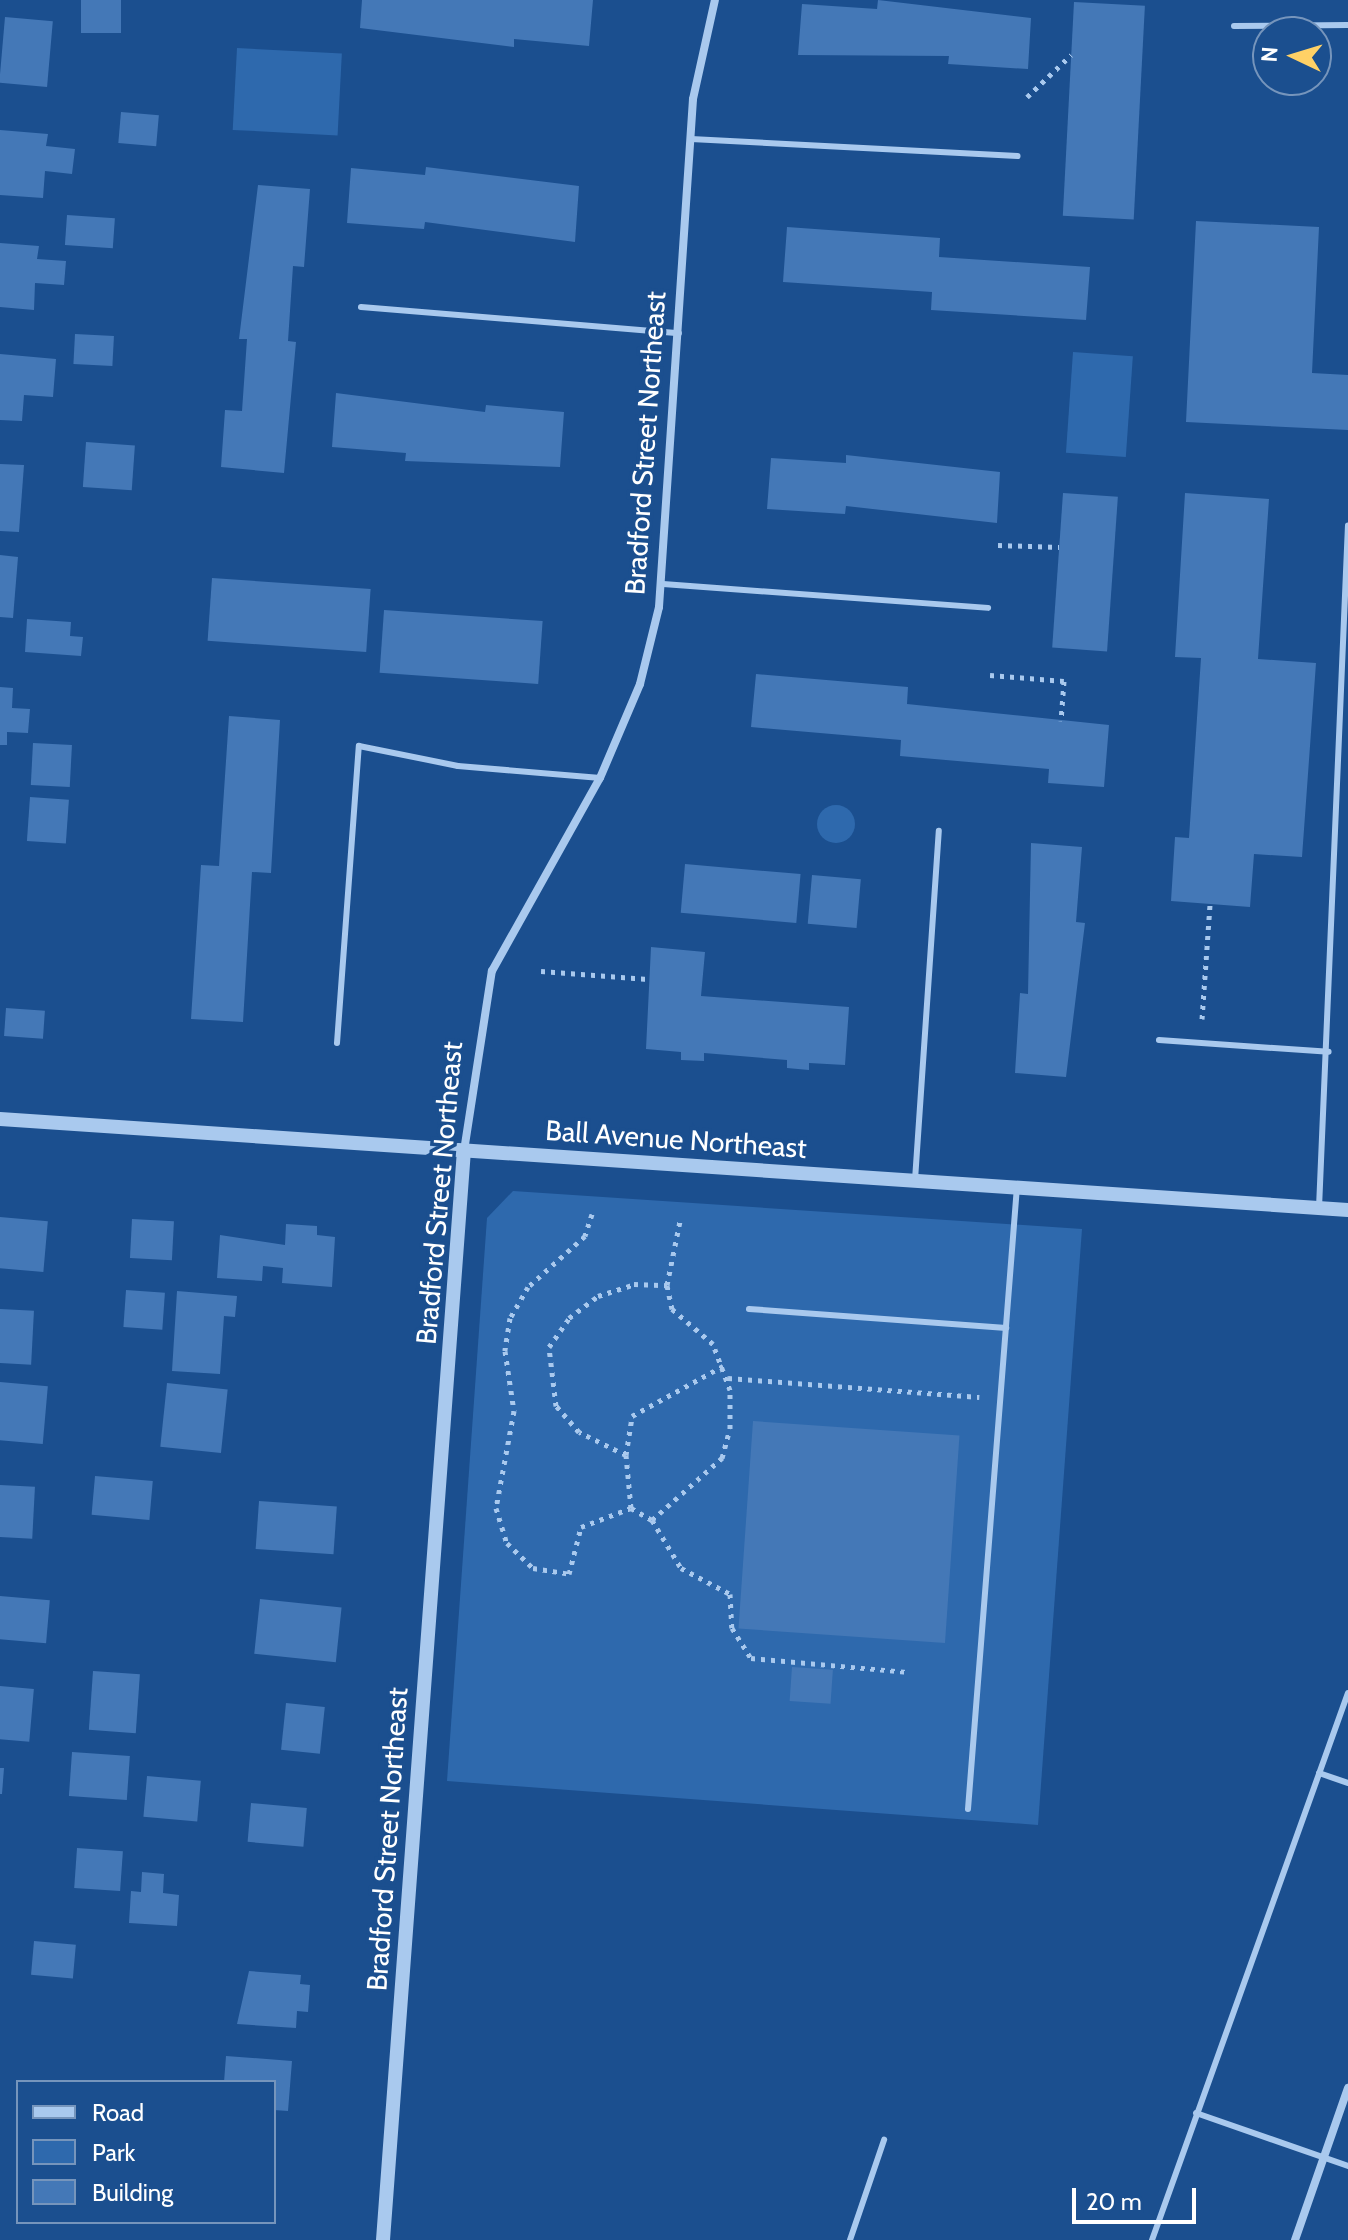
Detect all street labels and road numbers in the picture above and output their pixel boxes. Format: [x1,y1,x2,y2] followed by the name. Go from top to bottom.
[618,290,672,596] street label: Bradford Street Northeast
[409,1040,469,1346] street label: Bradford Street Northeast
[544,1113,808,1165] street label: Ball Avenue Northeast
[360,1686,414,1992] street label: Bradford Street Northeast

